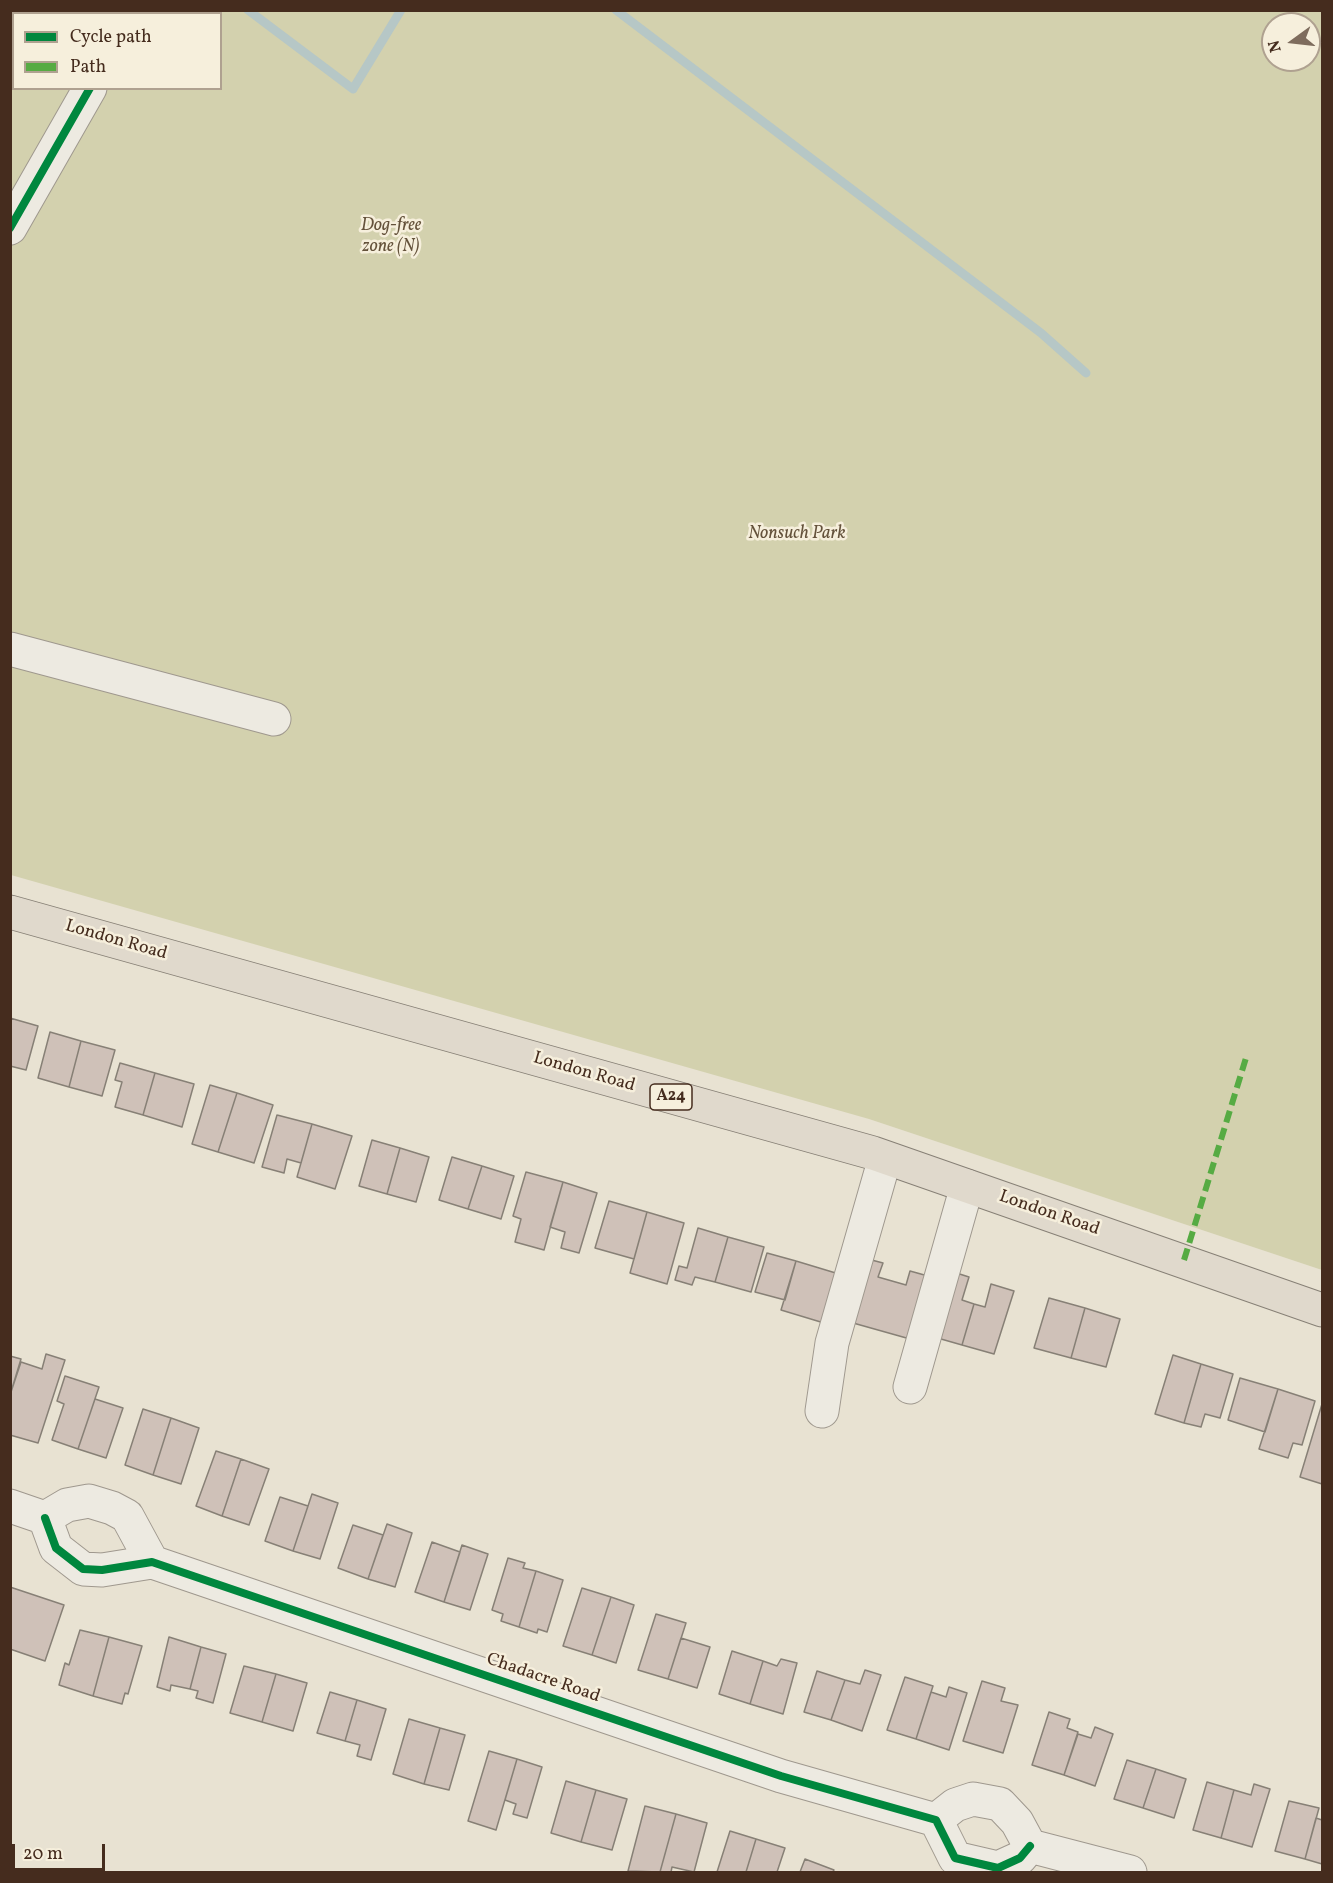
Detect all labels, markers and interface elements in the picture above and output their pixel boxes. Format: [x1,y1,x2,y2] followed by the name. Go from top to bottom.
[12,12,222,90] legend
[1261,12,1321,72] north arrow
[70,25,152,50] text: Cycle path
[1263,38,1288,55] text: N
[70,55,106,80] text: Path
[361,216,421,258] park label: Dog-free zone (N)
[748,524,846,546] park label: Nonsuch Park
[62,916,170,966] street label: London Road
[530,1048,638,1098] street label: London Road
[650,1084,692,1110] road number: A24
[996,1187,1102,1241] street label: London Road
[483,1649,603,1709] street label: Chadacre Road
[15,1832,108,1870] scale bar
[23,1842,63,1867] text: 20 m

